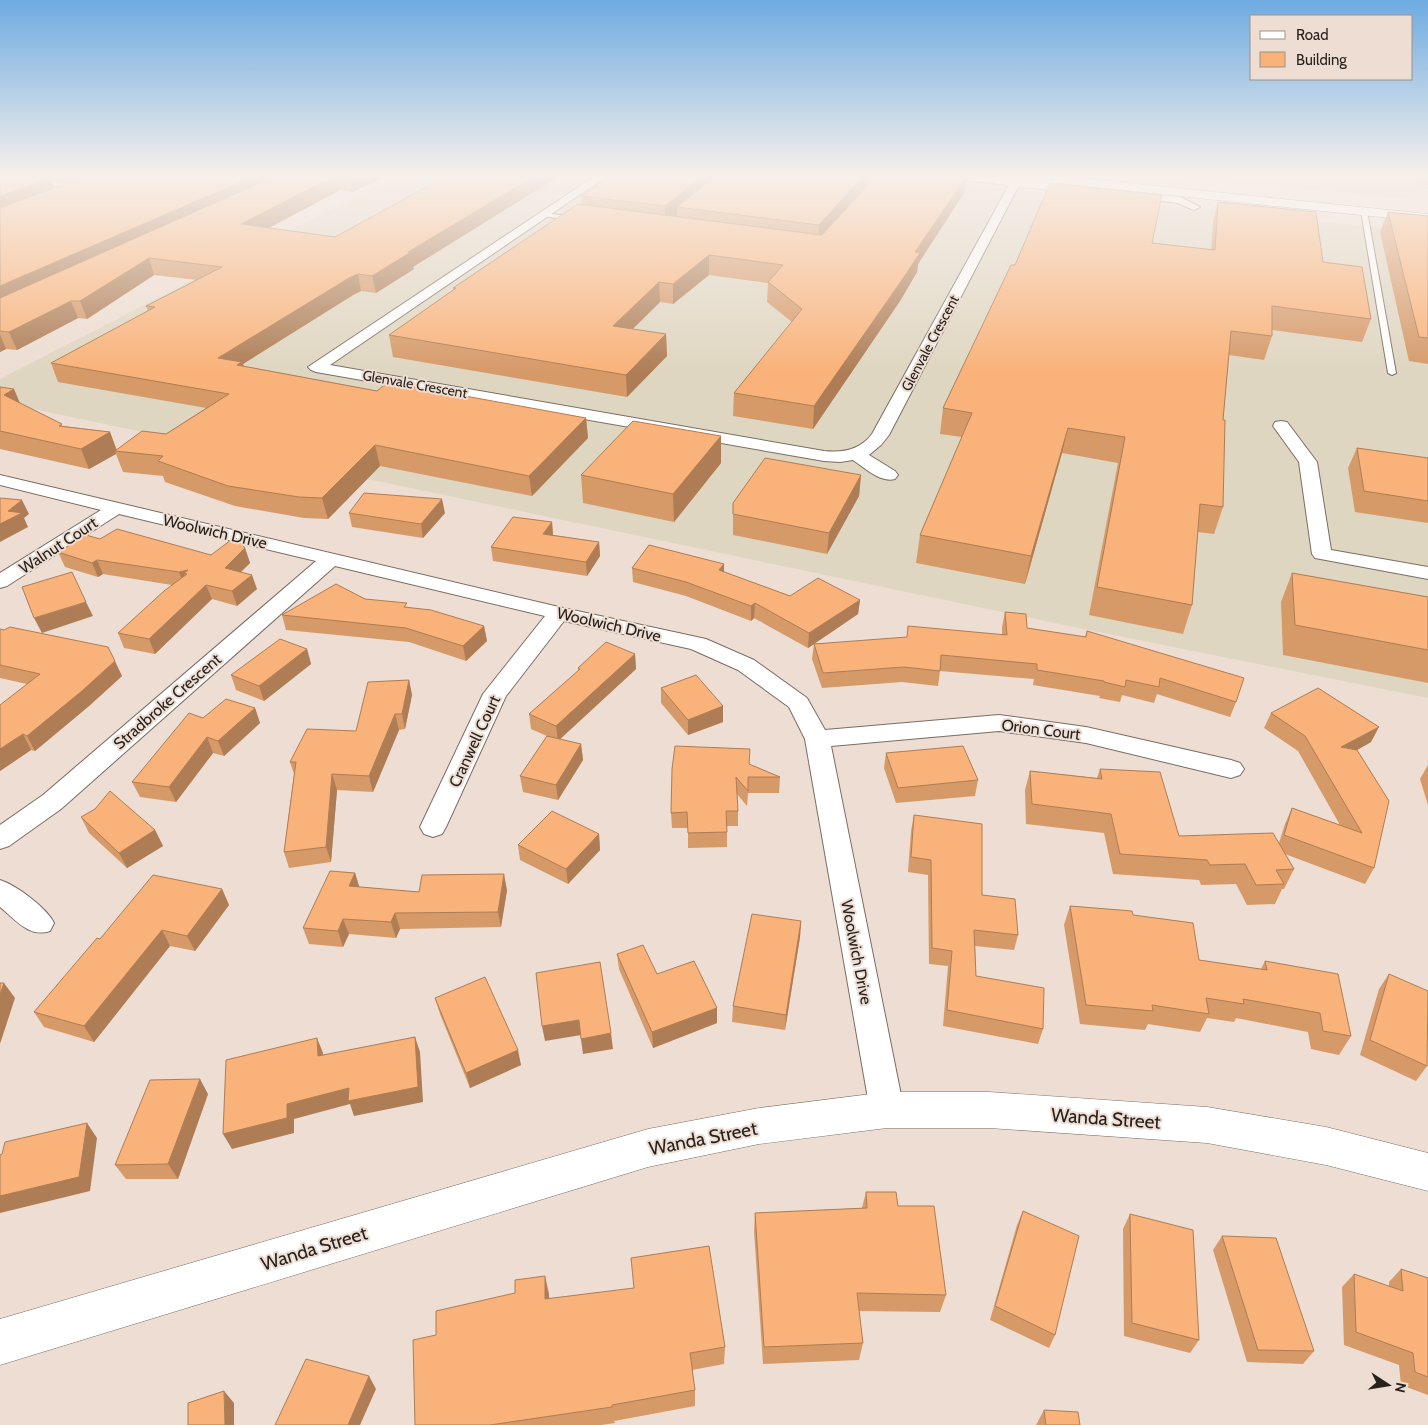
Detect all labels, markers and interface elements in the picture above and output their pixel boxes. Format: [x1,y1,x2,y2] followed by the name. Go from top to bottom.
[1250,15,1413,80] legend
[1296,26,1329,44] text: Road
[1296,51,1347,69] text: Building
[897,292,963,394] street label: Glenvale Crescent
[361,366,469,402] street label: Glenvale Crescent
[161,510,269,553] street label: Woolwich Drive
[16,513,101,578] street label: Walnut Court
[555,603,663,646] street label: Woolwich Drive
[110,649,225,753] street label: Stradbroke Crescent
[445,692,504,790] street label: Cranwell Court
[1000,715,1082,744] street label: Orion Court
[837,898,876,1006] street label: Woolwich Drive
[1050,1103,1162,1134] street label: Wanda Street
[647,1117,760,1160] street label: Wanda Street
[258,1221,371,1276] street label: Wanda Street
[1363,1360,1413,1410] north arrow
[1391,1381,1411,1394] text: N

